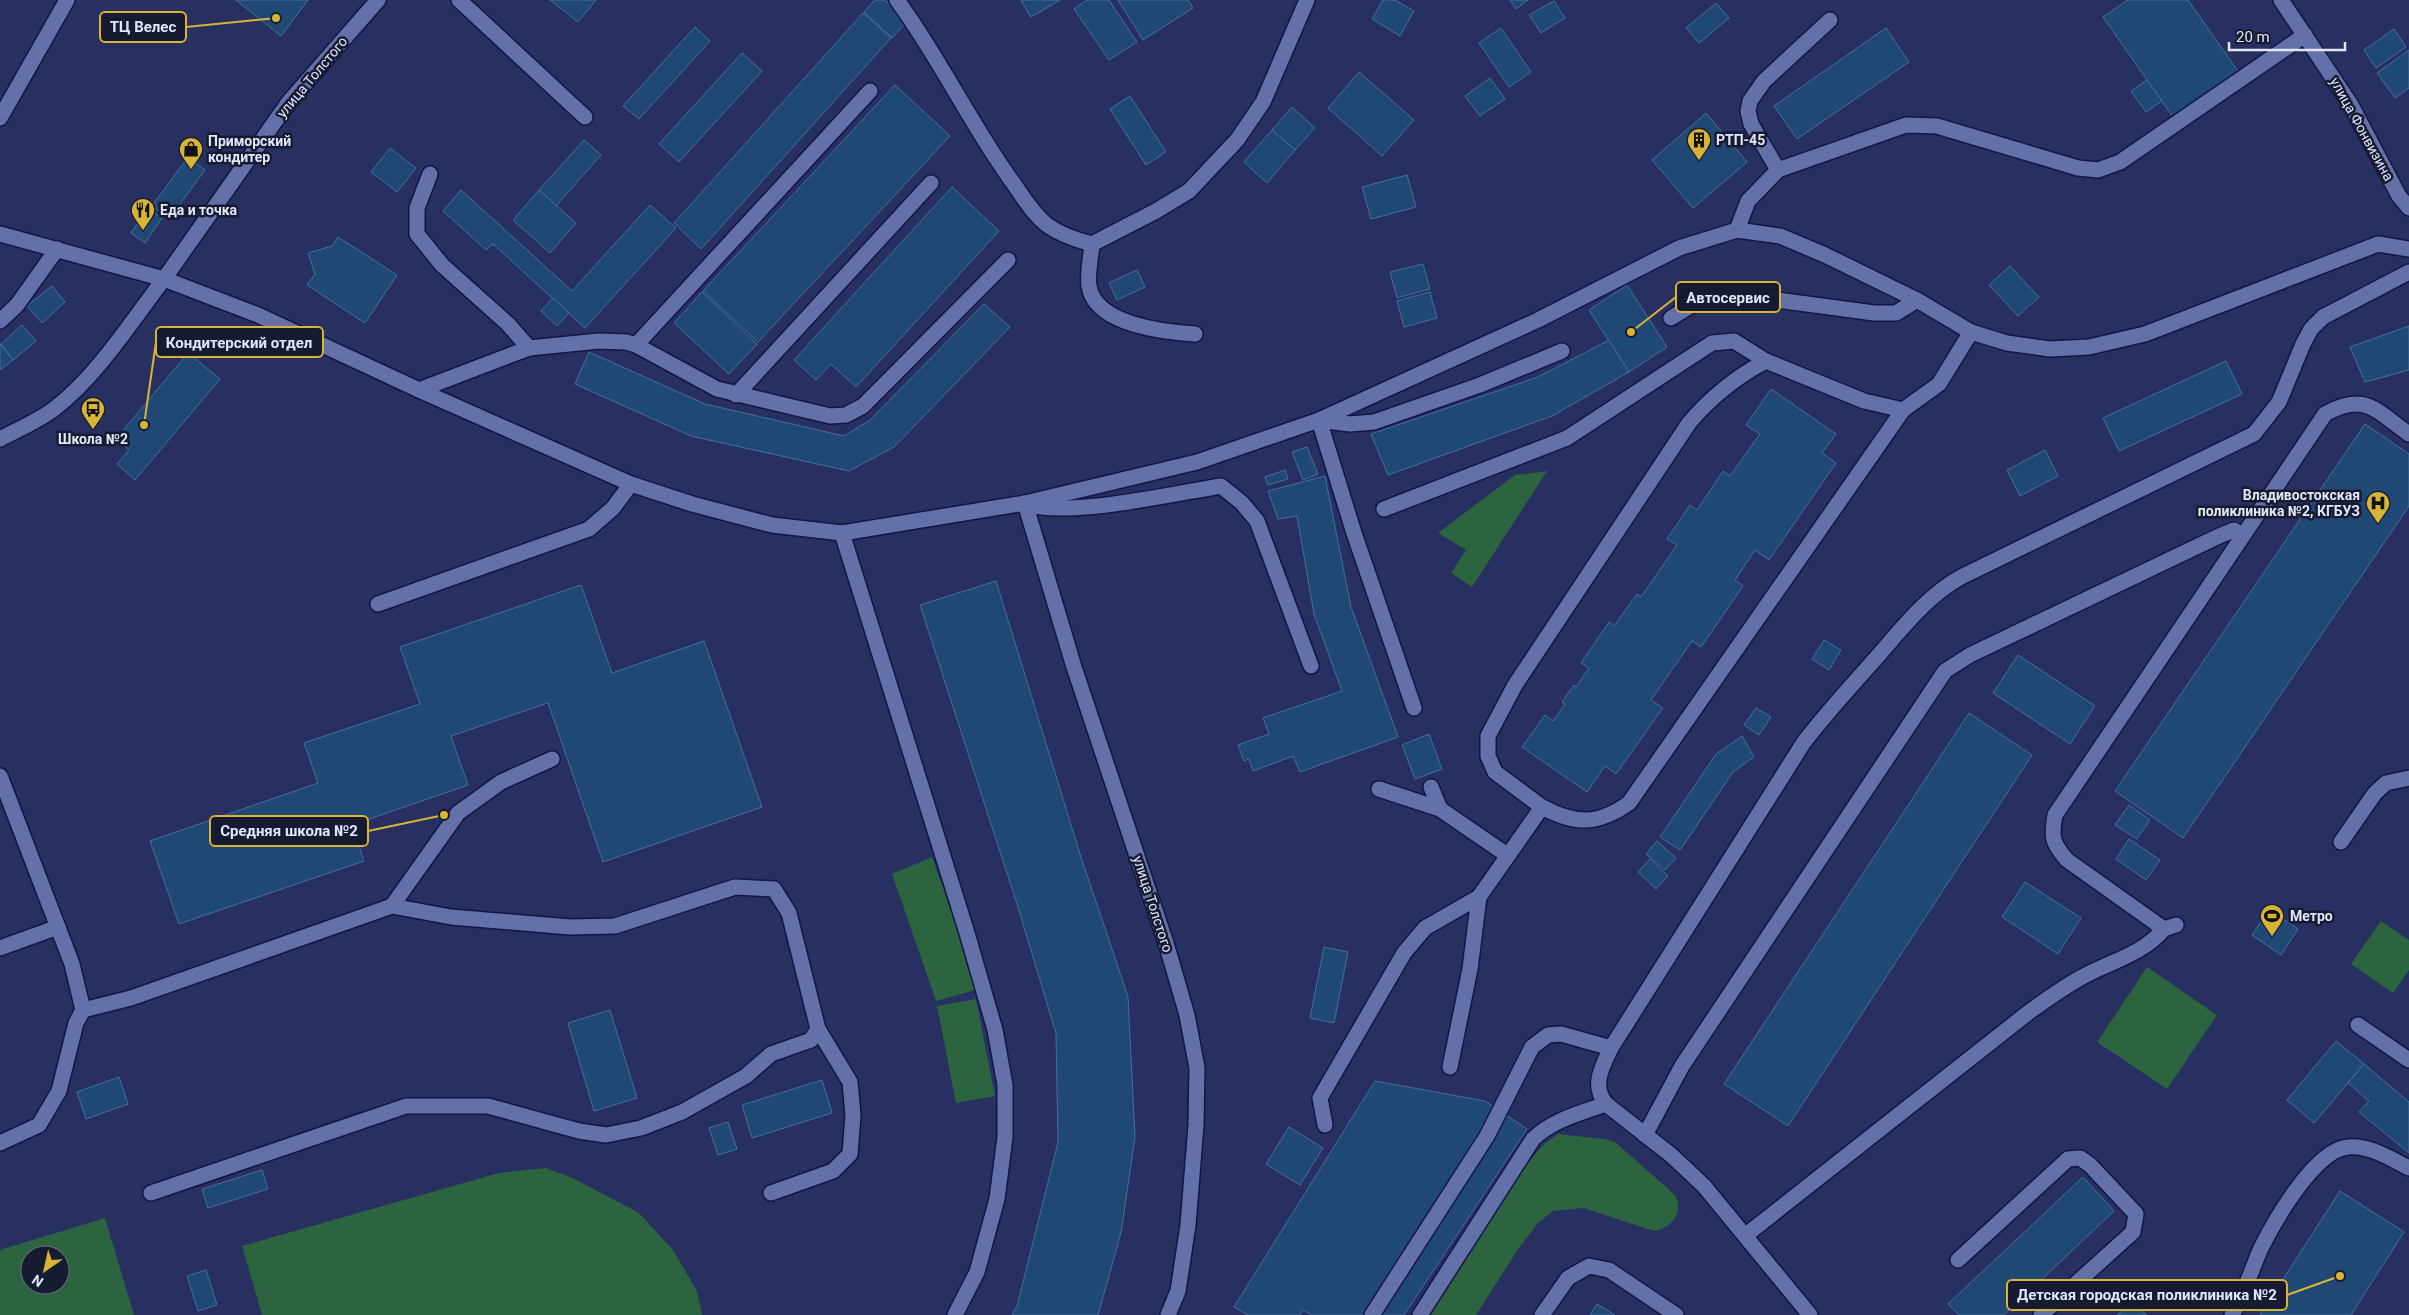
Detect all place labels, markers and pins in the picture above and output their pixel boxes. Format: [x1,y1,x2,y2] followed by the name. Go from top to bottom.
[100,12,186,42] callout: ТЦ Велес
[1686,127,1712,161] building icon: РТП-45
[1716,132,1765,148] place label: РТП-45
[208,133,291,165] place label: Приморский кондитер
[178,136,204,170] shop icon: Приморский кондитер
[130,197,156,231] restaurant icon: Еда и точка
[160,202,238,218] place label: Еда и точка
[1676,282,1780,312] callout: Автосервис
[156,327,323,357] callout: Кондитерский отдел
[80,396,106,430] bus stop icon: Школа №2
[58,431,128,447] place label: Школа №2
[2198,487,2360,519] place label: Владивостокская поликлиника №2, КГБУЗ
[2365,490,2391,524] hospital icon: Владивостокская поликлиника №2, КГБУЗ
[210,816,368,846] callout: Средняя школа №2
[2259,903,2285,937] sports icon: Метро
[2290,908,2333,924] place label: Метро
[2007,1280,2287,1310] callout: Детская городская поликлиника №2

